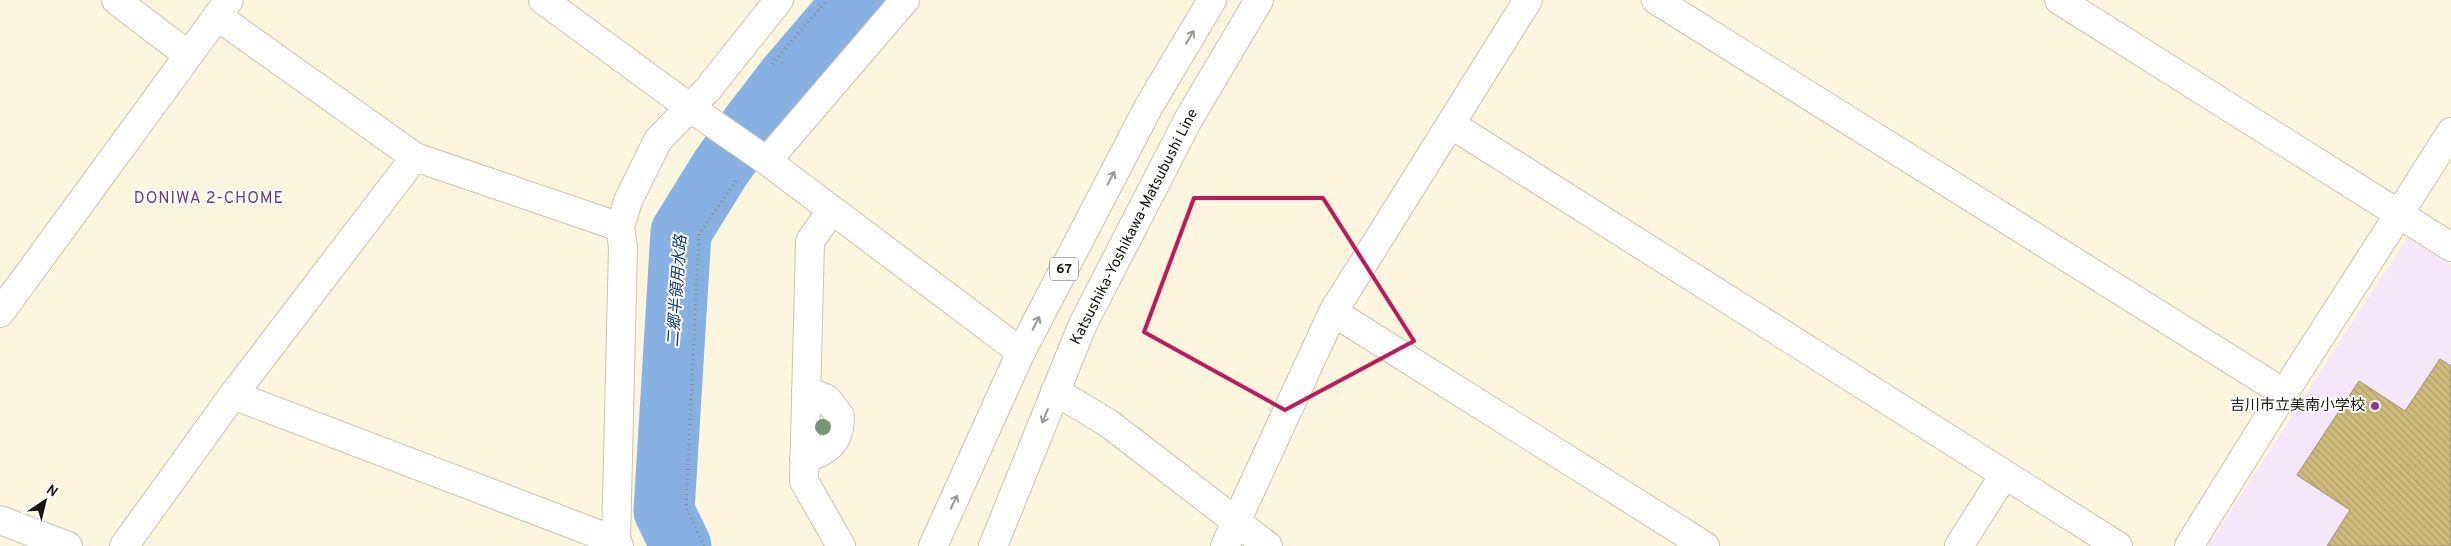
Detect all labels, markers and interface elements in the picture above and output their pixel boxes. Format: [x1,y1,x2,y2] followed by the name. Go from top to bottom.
[1186,30,1196,44] one-way arrow
[1067,106,1203,348] street label: Katsushika-Yoshikawa-Matsubushi Line
[1106,171,1116,186] one-way arrow
[134,189,284,209] district label: DONIWA 2-CHOME
[664,232,692,348] water label: 二郷半領用水路
[1050,258,1078,280] road number: 67
[1031,315,1041,330] one-way arrow
[2230,397,2365,416] place label: 吉川市立美南小学校
[2369,400,2381,412] marker: 吉川市立美南小学校
[1039,409,1048,424] one-way arrow
[20,476,70,526] north arrow
[43,482,61,501] text: N
[950,495,959,510] one-way arrow

